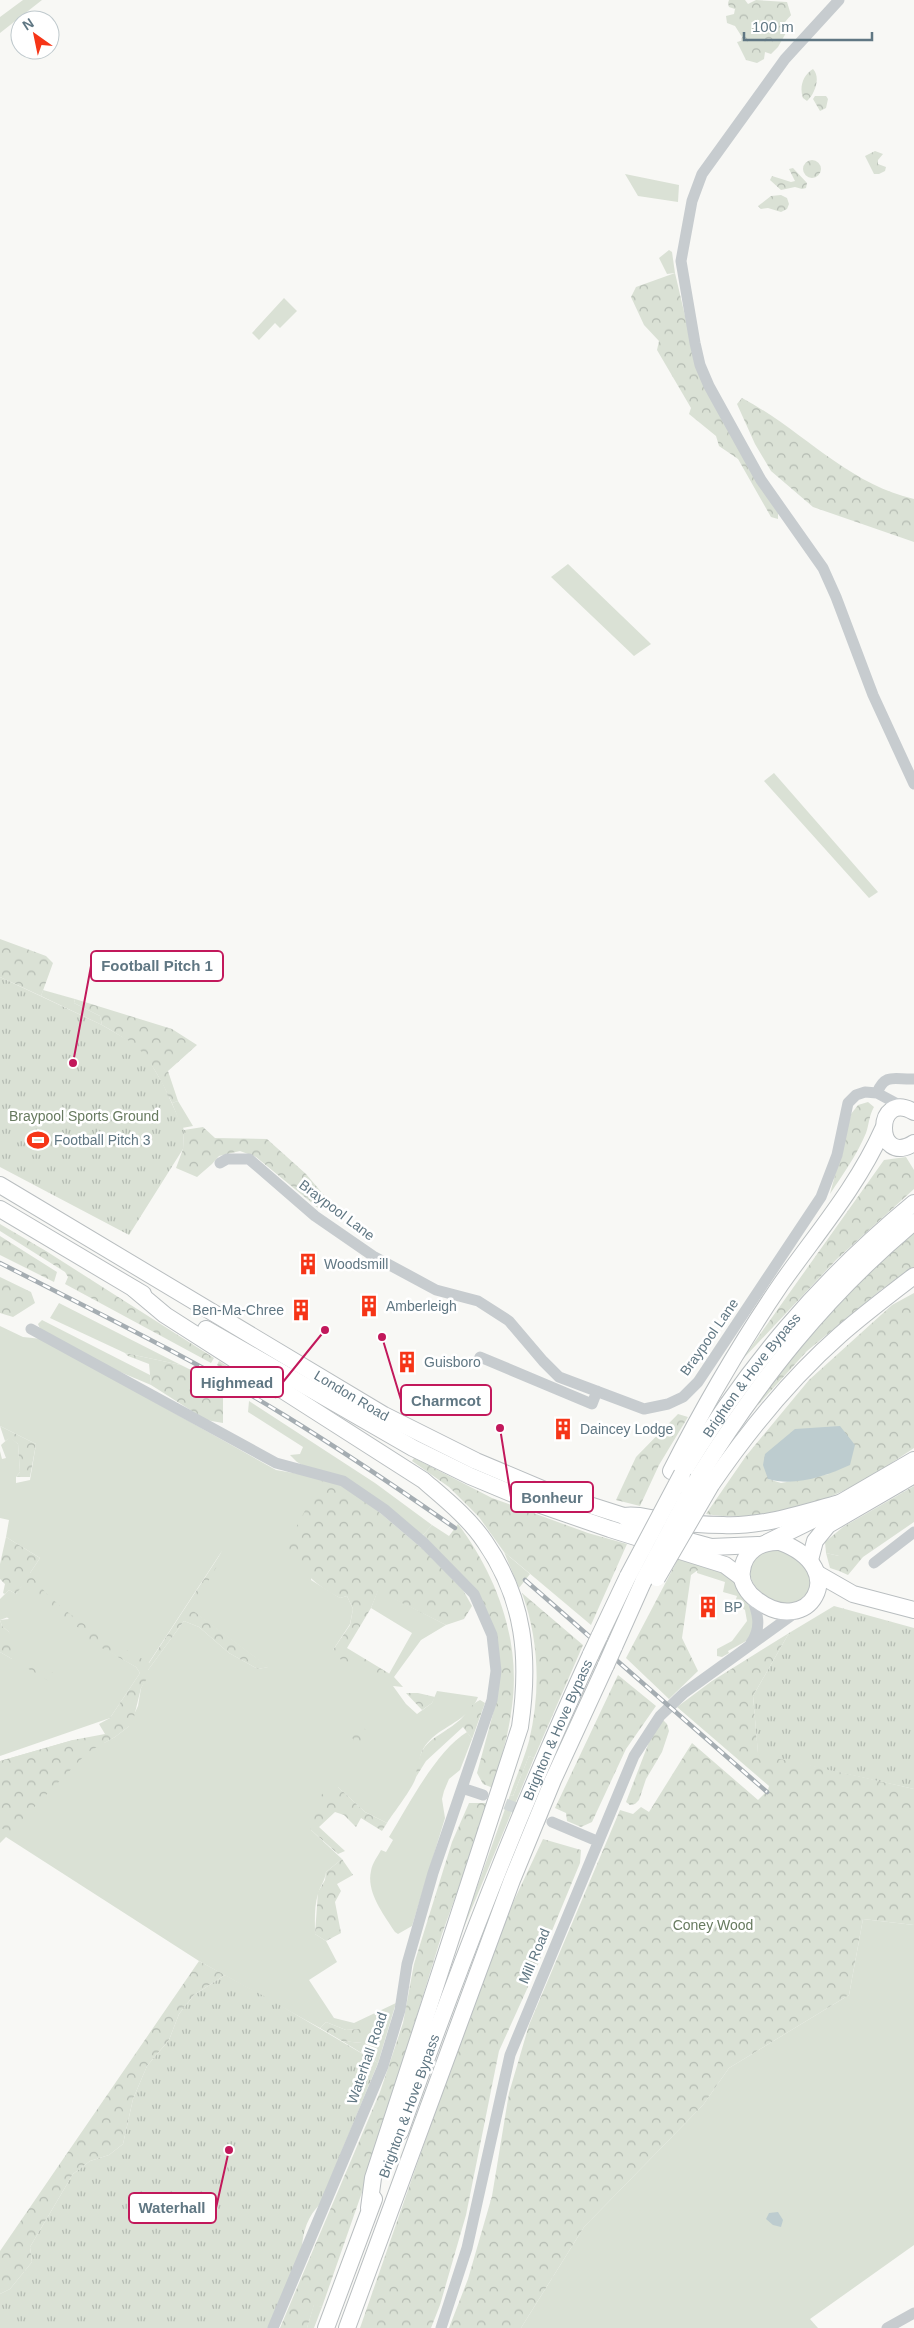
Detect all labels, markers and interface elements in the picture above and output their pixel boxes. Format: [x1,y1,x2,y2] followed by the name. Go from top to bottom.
[10,10,60,60] north arrow
[744,10,872,42] scale bar
[19,15,37,34] text: N
[752,18,794,35] text: 100 m
[91,951,223,981] callout: Football Pitch 1
[101,957,213,974] text: Football Pitch 1
[9,1108,159,1124] park label: Braypool Sports Ground
[25,1127,51,1153] sports icon: Football Pitch 3
[54,1132,151,1148] place label: Football Pitch 3
[296,1176,378,1244] street label: Braypool Lane
[295,1251,321,1277] building icon: Woodsmill
[324,1256,388,1272] place label: Woodsmill
[356,1293,382,1319] building icon: Amberleigh
[677,1295,742,1379] street label: Braypool Lane
[288,1297,314,1323] building icon: Ben-Ma-Chree
[386,1298,457,1314] place label: Amberleigh
[192,1302,284,1318] place label: Ben-Ma-Chree
[699,1310,804,1440] street label: Brighton & Hove Bypass
[394,1349,420,1375] building icon: Guisboro
[424,1354,481,1370] place label: Guisboro
[191,1367,283,1397] callout: Highmead
[312,1367,392,1424] street label: London Road
[201,1374,273,1391] text: Highmead
[401,1385,491,1415] callout: Charmcot
[411,1392,481,1409] text: Charmcot
[550,1416,576,1442] building icon: Daincey Lodge
[580,1421,674,1437] place label: Daincey Lodge
[511,1482,593,1512] callout: Bonheur
[521,1489,583,1506] text: Bonheur
[695,1594,721,1620] building icon: BP
[724,1599,743,1615] place label: BP
[520,1657,595,1803] street label: Brighton & Hove Bypass
[673,1917,753,1933] park label: Coney Wood
[515,1926,553,1986] street label: Mill Road
[344,2010,390,2106] street label: Waterhall Road
[376,2032,442,2180] street label: Brighton & Hove Bypass
[129,2193,216,2223] callout: Waterhall
[139,2199,205,2216] text: Waterhall

